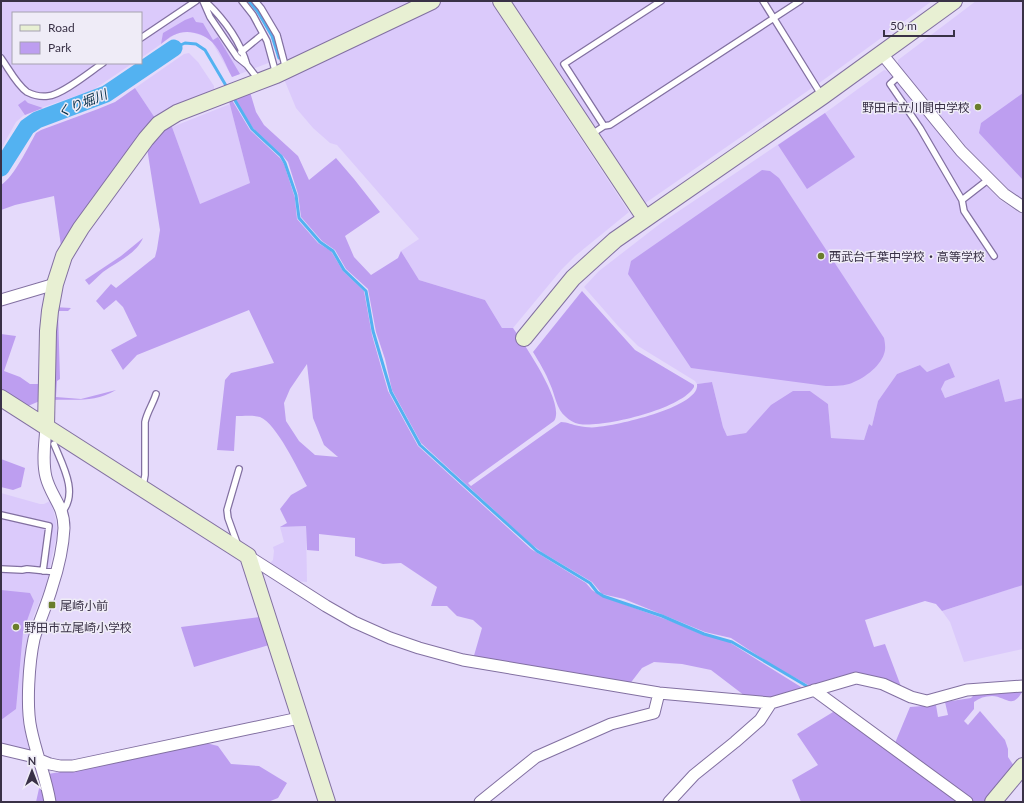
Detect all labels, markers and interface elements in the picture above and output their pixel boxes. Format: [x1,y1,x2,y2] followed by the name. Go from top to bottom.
[12,12,142,64] legend
[884,12,954,38] scale bar
[890,18,917,33] text: 50 m
[48,20,75,35] text: Road
[48,40,72,55] text: Park
[55,85,111,120] water label: くり堀川
[862,100,970,115] place label: 野田市立川間中学校
[973,102,983,112] marker: 野田市立川間中学校
[829,249,985,264] place label: 西武台千葉中学校・高等学校
[816,251,826,261] marker: 西武台千葉中学校・高等学校
[60,598,108,613] place label: 尾崎小前
[47,600,57,610] marker: 尾崎小前
[24,620,132,635] place label: 野田市立尾崎小学校
[11,622,21,632] marker: 野田市立尾崎小学校
[12,751,52,791] north arrow
[28,754,36,767] text: N

